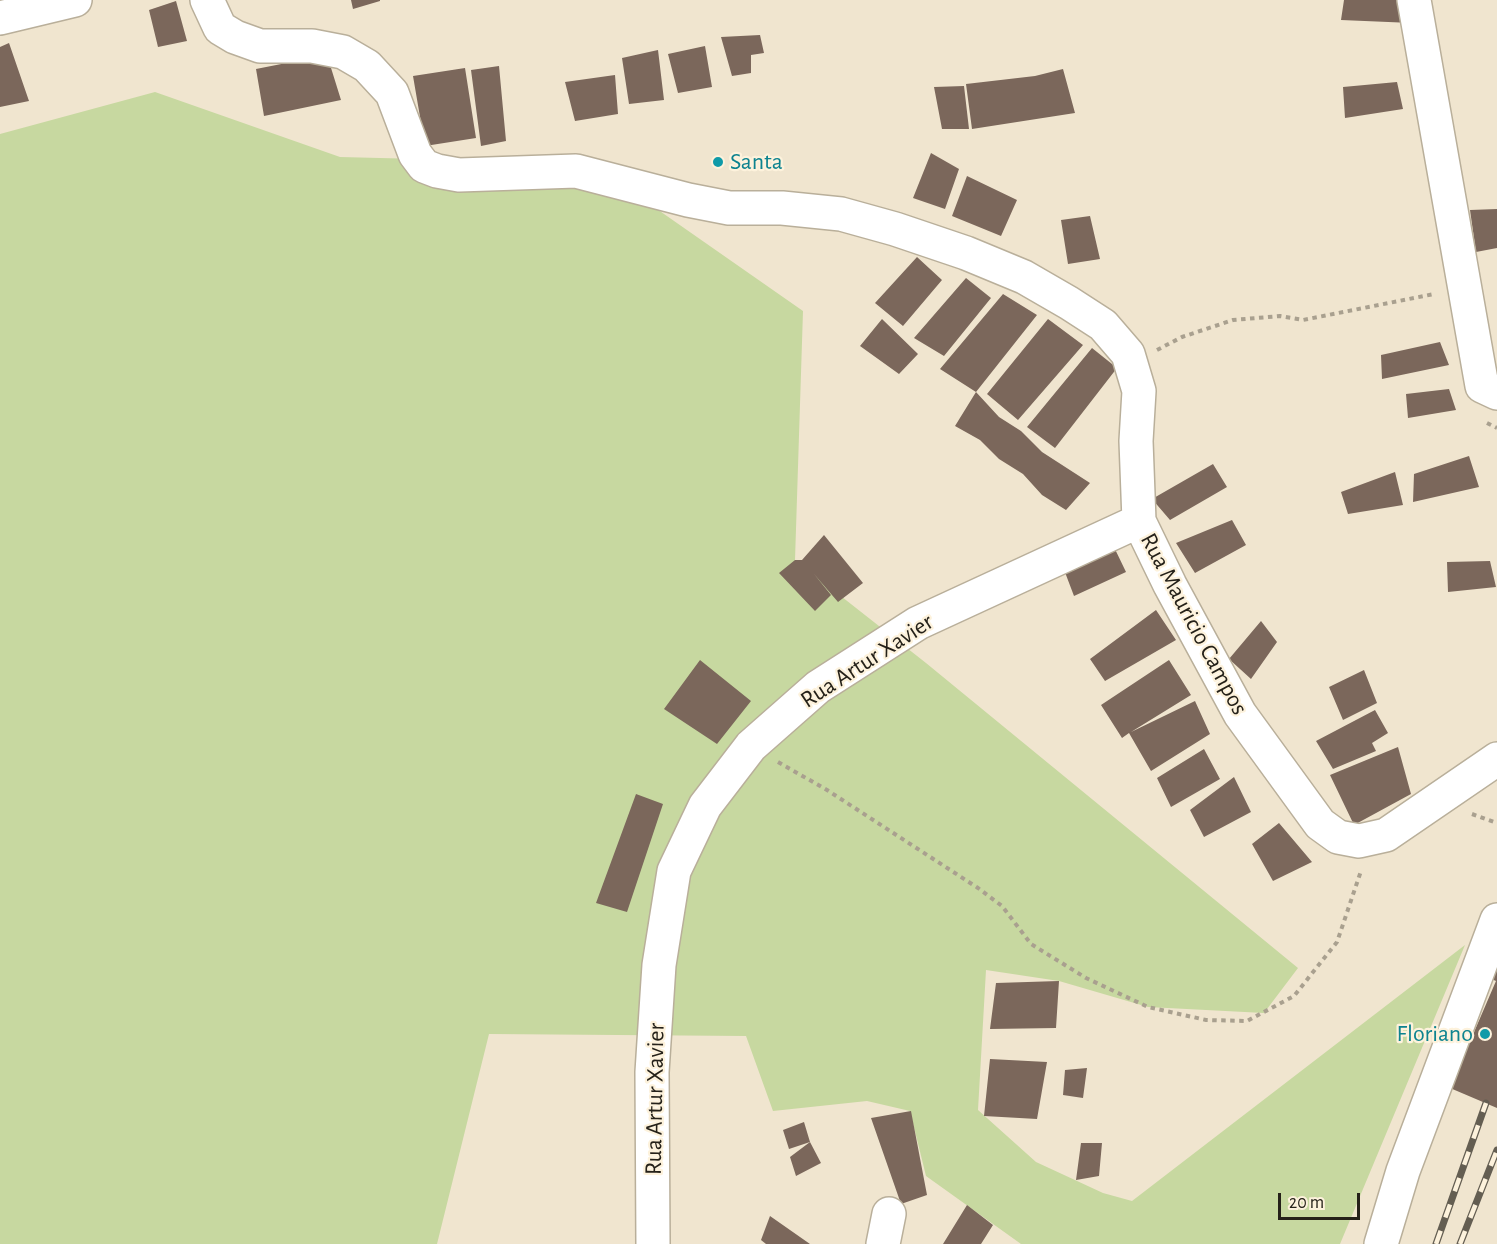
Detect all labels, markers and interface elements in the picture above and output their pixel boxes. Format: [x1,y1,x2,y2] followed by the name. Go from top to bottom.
[730,148,783,176] place label: Santa
[711,155,725,169] marker: Santa
[1134,528,1254,720] street label: Rua Mauricio Campos
[795,607,939,715] street label: Rua Artur Xavier
[1397,1020,1473,1048] place label: Floriano
[639,1023,671,1175] street label: Rua Artur Xavier
[1478,1027,1492,1041] marker: Floriano
[1281,1181,1364,1219] scale bar
[1289,1194,1324,1212] text: 20 m

